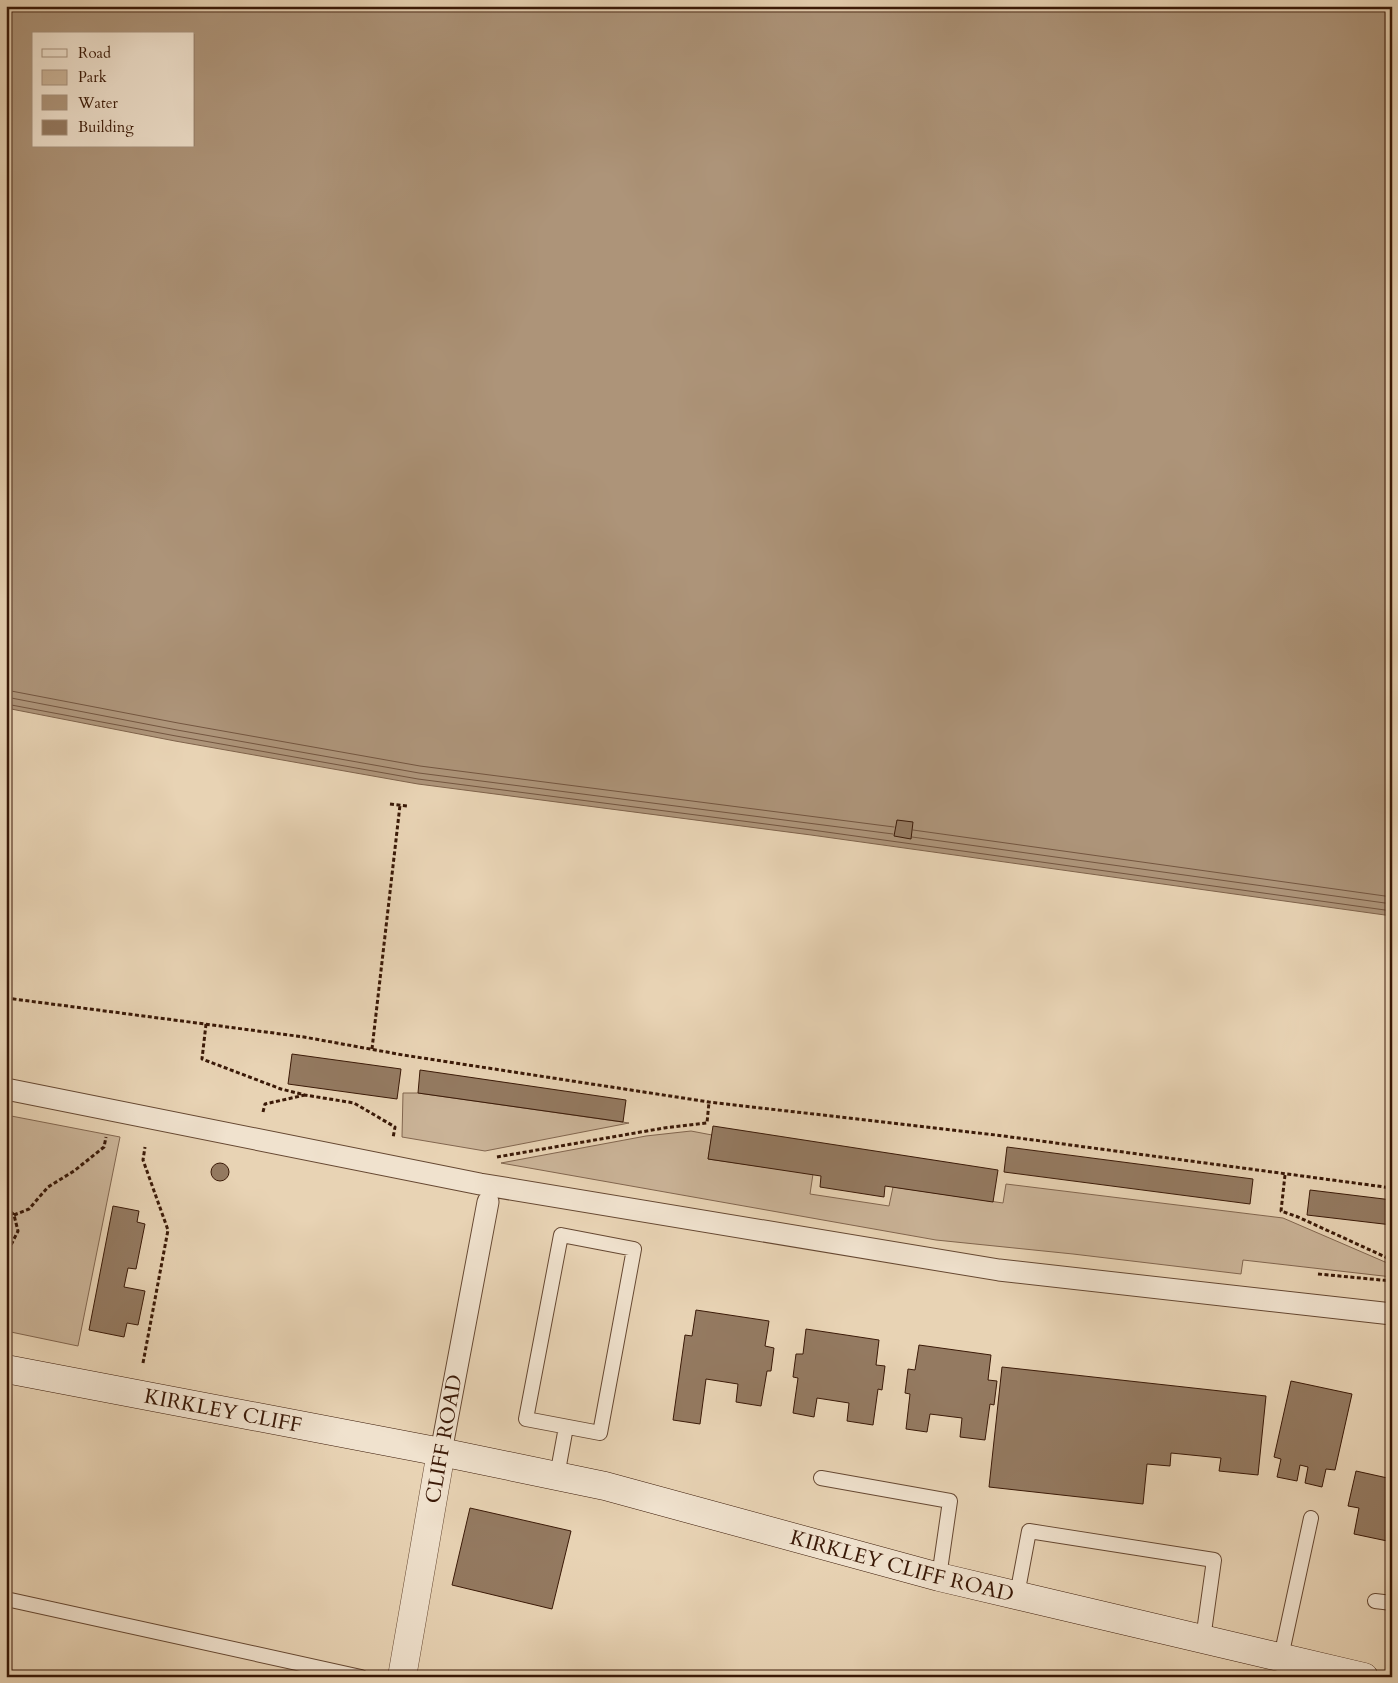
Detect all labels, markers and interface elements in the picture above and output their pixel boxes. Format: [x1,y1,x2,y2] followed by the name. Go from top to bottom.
[32,32,195,148] legend
[78,43,111,63] text: Road
[78,67,107,87] text: Park
[77,93,119,113] text: Water
[78,117,134,137] text: Building
[418,1372,470,1506] street label: CLIFF ROAD
[142,1381,304,1440] street label: KIRKLEY CLIFF
[787,1523,1017,1609] street label: KIRKLEY CLIFF ROAD

